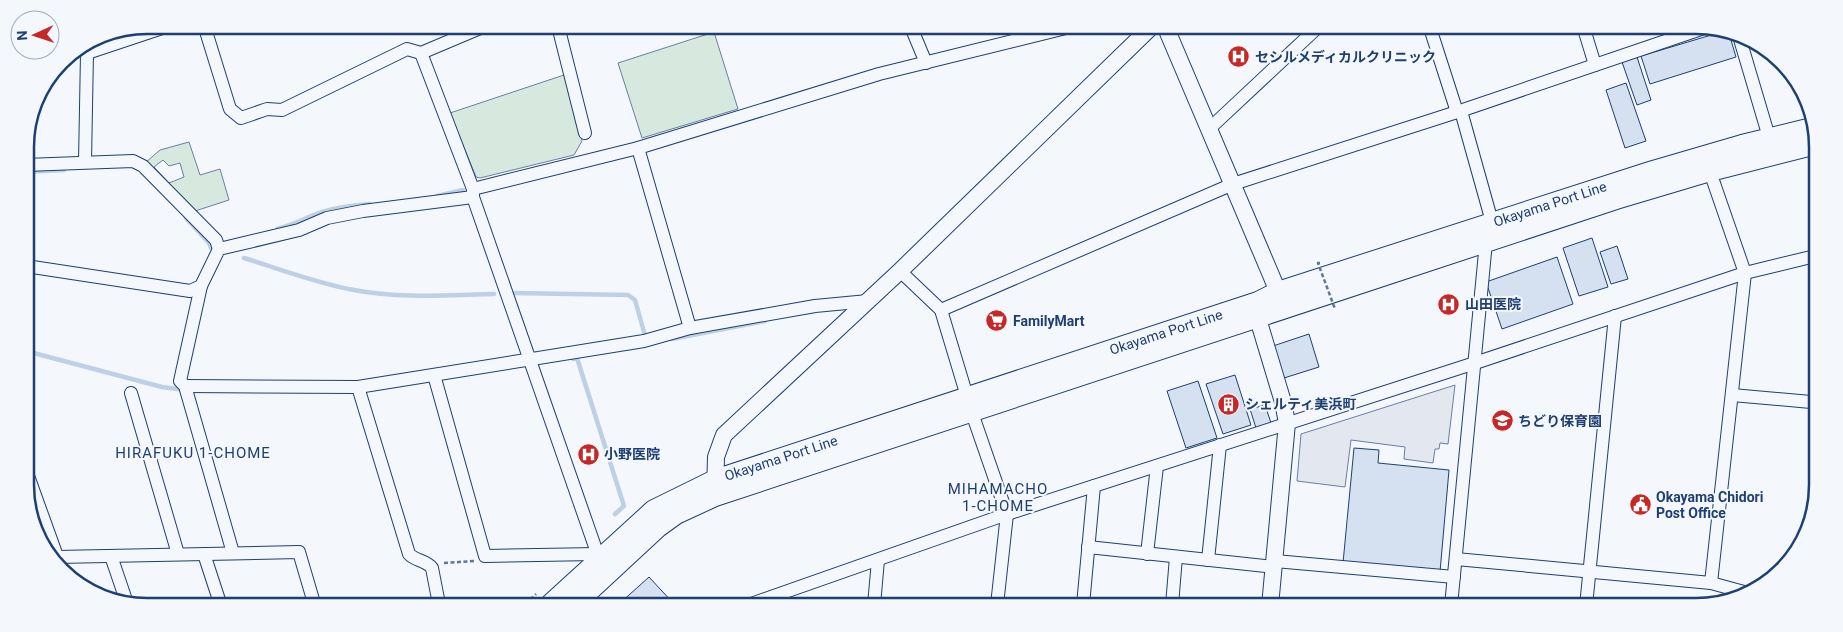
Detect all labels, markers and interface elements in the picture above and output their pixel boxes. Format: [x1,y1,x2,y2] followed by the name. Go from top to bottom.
[10,10,60,60] north arrow
[14,30,30,41] text: N
[1227,45,1251,69] hospital icon: セシルメディカルクリニック
[1255,49,1436,65] place label: セシルメディカルクリニック
[1492,178,1608,230] street label: Okayama Port Line
[1437,292,1461,316] hospital icon: 山田医院
[1465,296,1521,312] place label: 山田医院
[1108,306,1224,358] street label: Okayama Port Line
[985,309,1009,333] supermarket icon: FamilyMart
[1013,313,1085,329] place label: FamilyMart
[1217,392,1241,416] building icon: シェルティ美浜町
[1245,396,1356,412] place label: シェルティ美浜町
[1490,409,1514,433] school or university icon: ちどり保育園
[1518,413,1602,429] place label: ちどり保育園
[723,432,839,484] street label: Okayama Port Line
[576,442,600,466] hospital icon: 小野医院
[115,444,271,462] district label: HIRAFUKU 1-CHOME
[604,446,660,462] place label: 小野医院
[948,480,1048,515] district label: MIHAMACHO 1-CHOME
[1656,489,1763,521] place label: Okayama Chidori Post Office
[1628,493,1652,517] public building icon: Okayama Chidori Post Office

